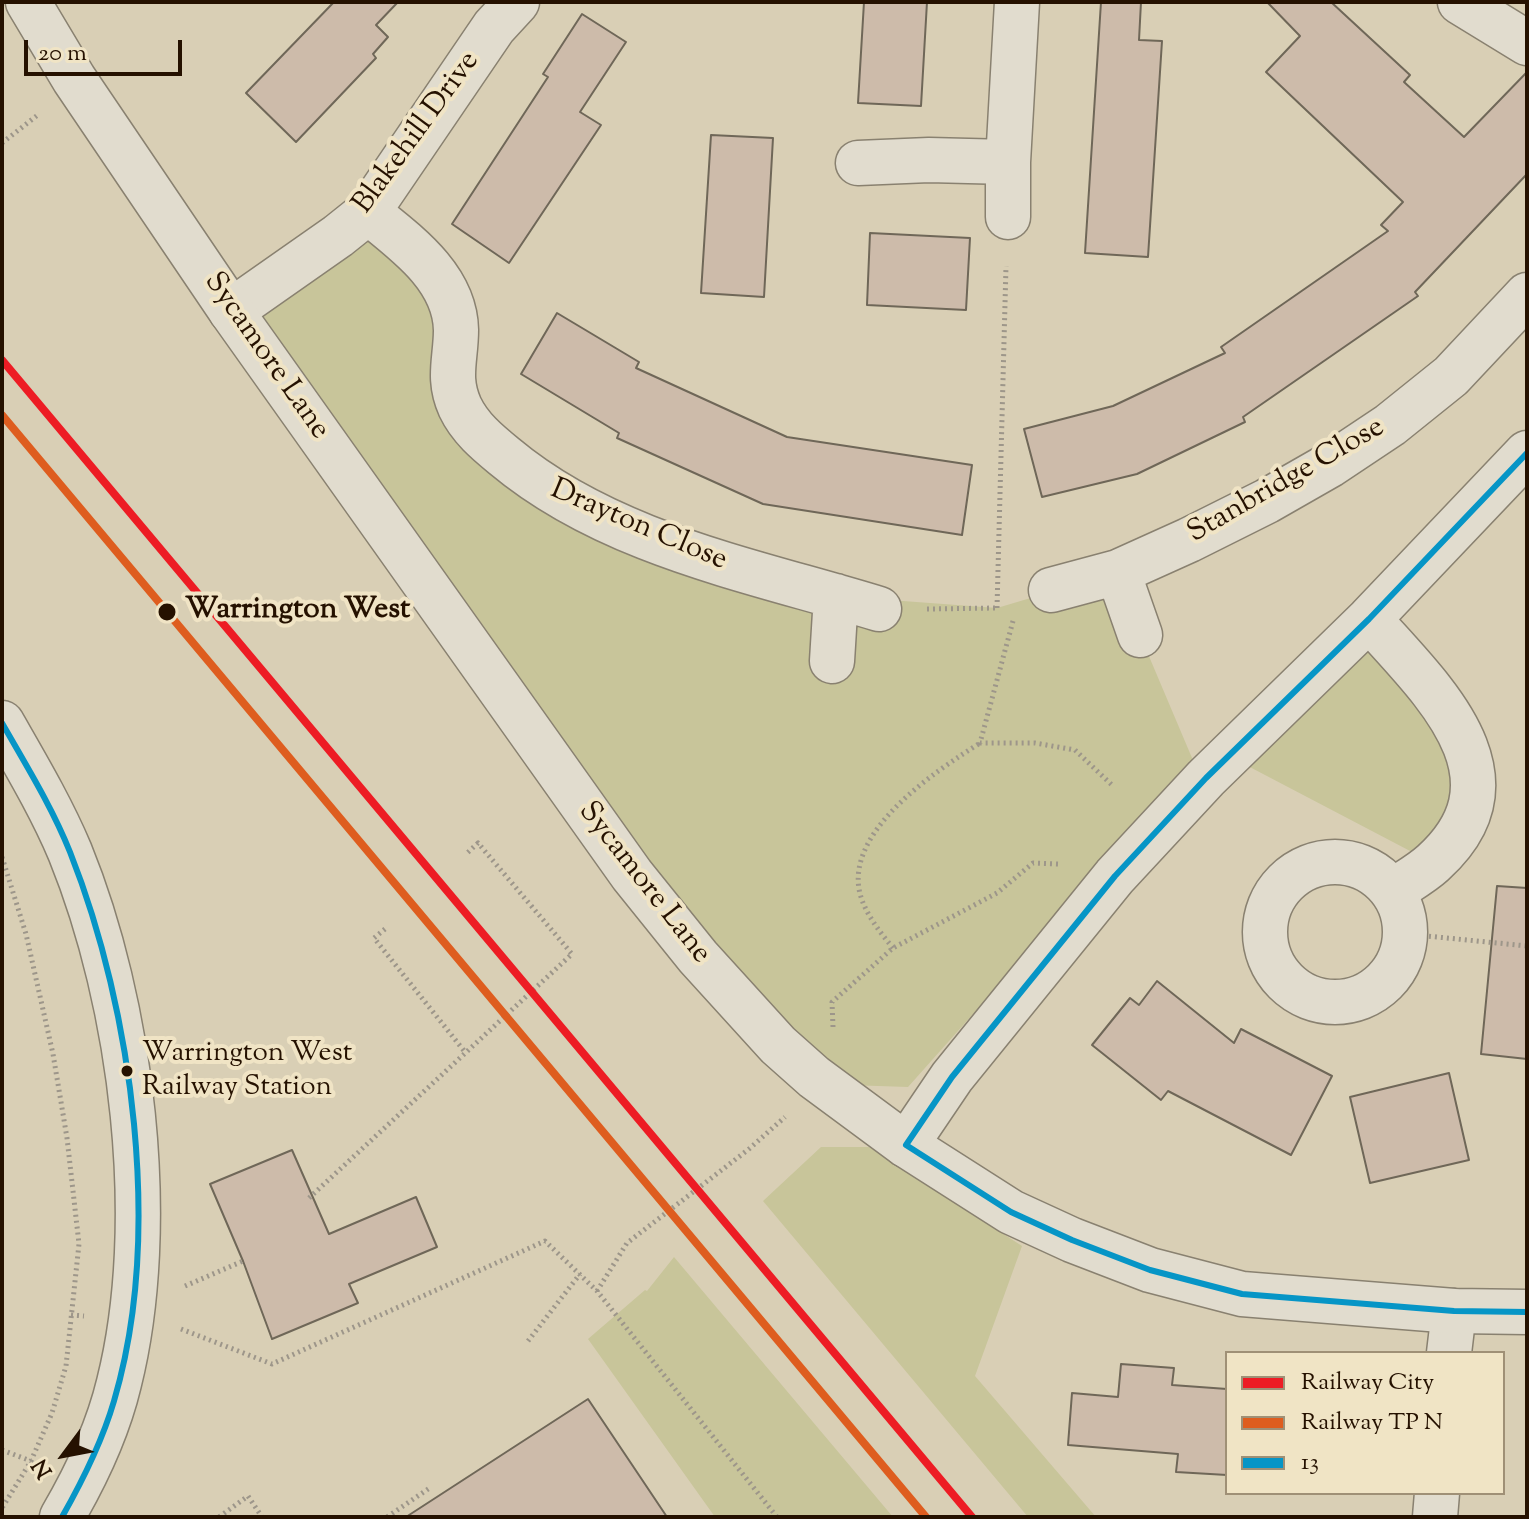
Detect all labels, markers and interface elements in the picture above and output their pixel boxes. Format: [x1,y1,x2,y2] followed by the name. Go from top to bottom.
[28,24,186,74] scale bar
[38,37,87,71] text: 20 m
[347,46,489,222] street label: Blakehill Drive
[194,267,336,447] street label: Sycamore Lane
[1182,411,1392,553] street label: Stanbridge Close
[544,474,732,580] street label: Drayton Close
[185,594,410,630] place label: Warrington West
[156,601,178,623] marker: Warrington West
[569,796,717,972] street label: Sycamore Lane
[142,1038,352,1104] place label: Warrington West Railway Station
[119,1063,135,1079] marker: Warrington West Railway Station
[1225,1351,1505,1495] legend
[1301,1366,1434,1400] text: Railway City
[1301,1406,1443,1440] text: Railway TP N
[24,1415,104,1495] north arrow
[1301,1446,1319,1480] text: 13
[25,1452,62,1484] text: N

